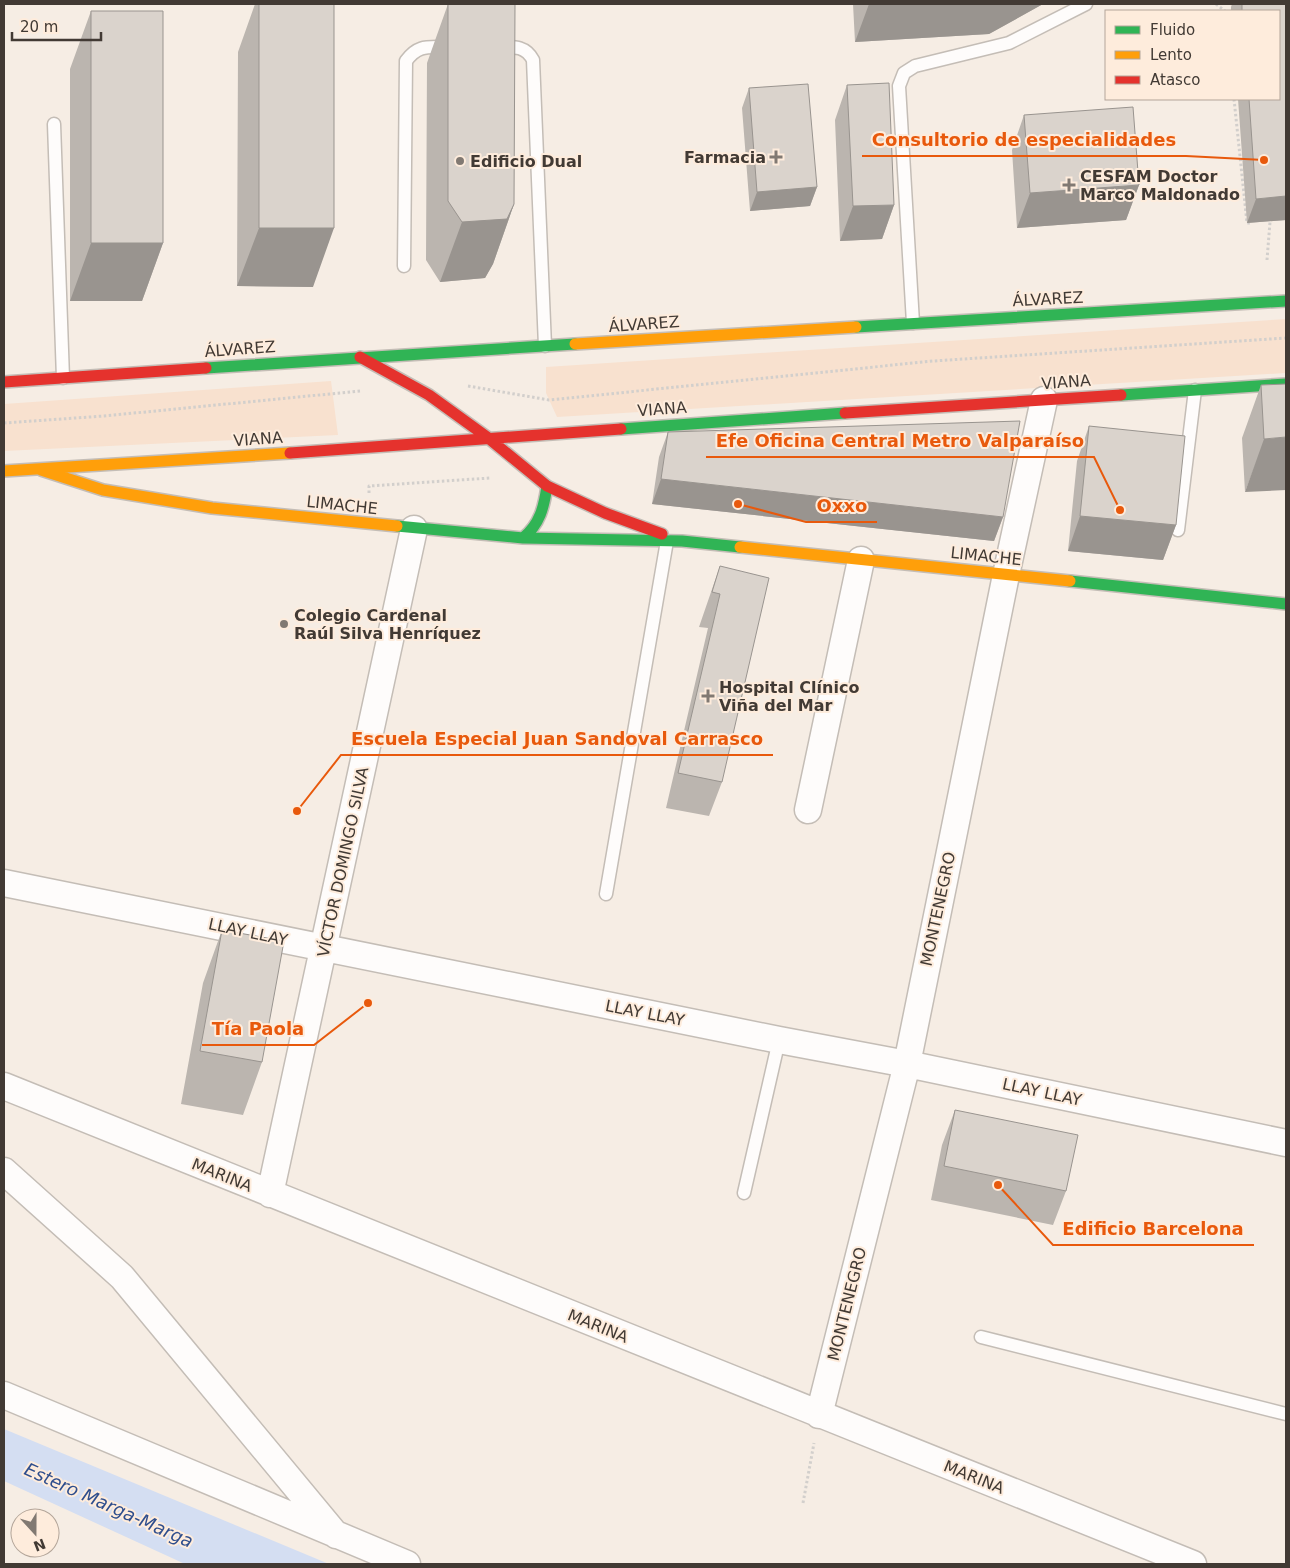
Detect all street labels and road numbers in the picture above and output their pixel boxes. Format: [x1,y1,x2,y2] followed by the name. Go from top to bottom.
[1012,288,1084,310] street label: ÁLVAREZ
[608,312,680,336] street label: ÁLVAREZ
[204,337,276,361] street label: ÁLVAREZ
[1041,371,1091,393] street label: VIANA
[637,398,687,420] street label: VIANA
[233,428,283,450] street label: VIANA
[305,492,379,518] street label: LIMACHE
[949,543,1023,569] street label: LIMACHE
[314,765,372,959] street label: VÍCTOR DOMINGO SILVA
[917,850,959,968] street label: MONTENEGRO
[207,914,290,950] street label: LLAY LLAY
[604,996,687,1030] street label: LLAY LLAY
[1001,1074,1084,1110] street label: LLAY LLAY
[189,1154,255,1196] street label: MARINA
[824,1245,870,1363] street label: MONTENEGRO
[565,1305,631,1347] street label: MARINA
[941,1456,1007,1498] street label: MARINA

